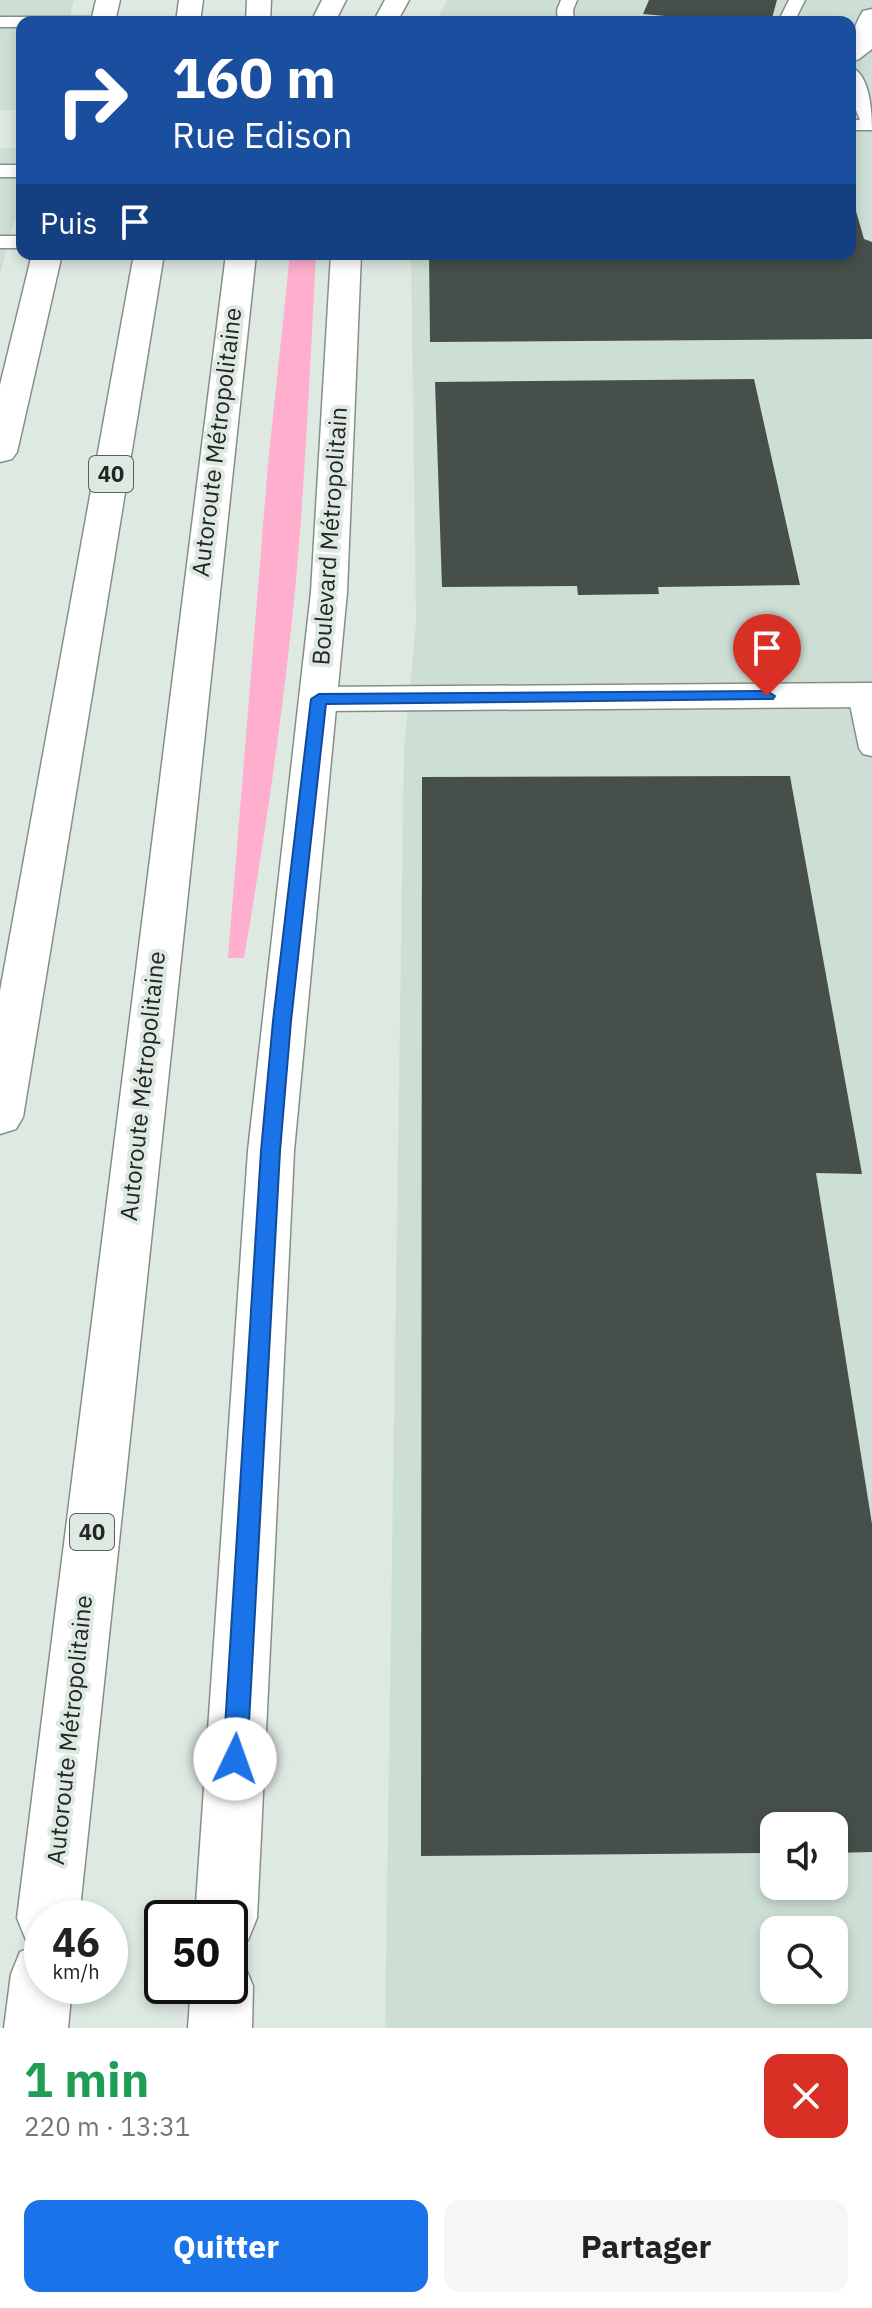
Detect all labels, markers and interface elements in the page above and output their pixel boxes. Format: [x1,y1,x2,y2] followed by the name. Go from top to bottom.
[172,41,336,113] text: 160 m
[40,48,144,152] icon: right
[172,111,352,158] text: Rue Edison
[113,200,157,244] icon: arrive
[40,203,97,242] text: Puis
[184,306,248,578] street label: Autoroute Métropolitaine
[304,406,354,666] street label: Boulevard Métropolitain
[89,456,133,492] road number: 40
[733,614,801,696] pin
[745,626,789,670] icon: arrive
[112,950,172,1222] street label: Autoroute Métropolitaine
[70,1514,114,1550] road number: 40
[39,1594,99,1866] street label: Autoroute Métropolitaine
[193,1717,277,1801] position arrow
[760,1812,848,2004] map controls
[760,1812,848,1900] button: sound
[144,1900,248,2004] speed limit sign: 50
[52,1916,100,1968] text: 46
[760,1916,848,2004] button: search
[52,1958,100,1985] text: km/h
[24,2048,149,2110] text: 1 min
[764,2054,848,2138] button: close
[24,2109,190,2143] text: 220 m · 13:31
[24,2200,428,2292] button: Quitter
[444,2200,848,2292] button: Partager

